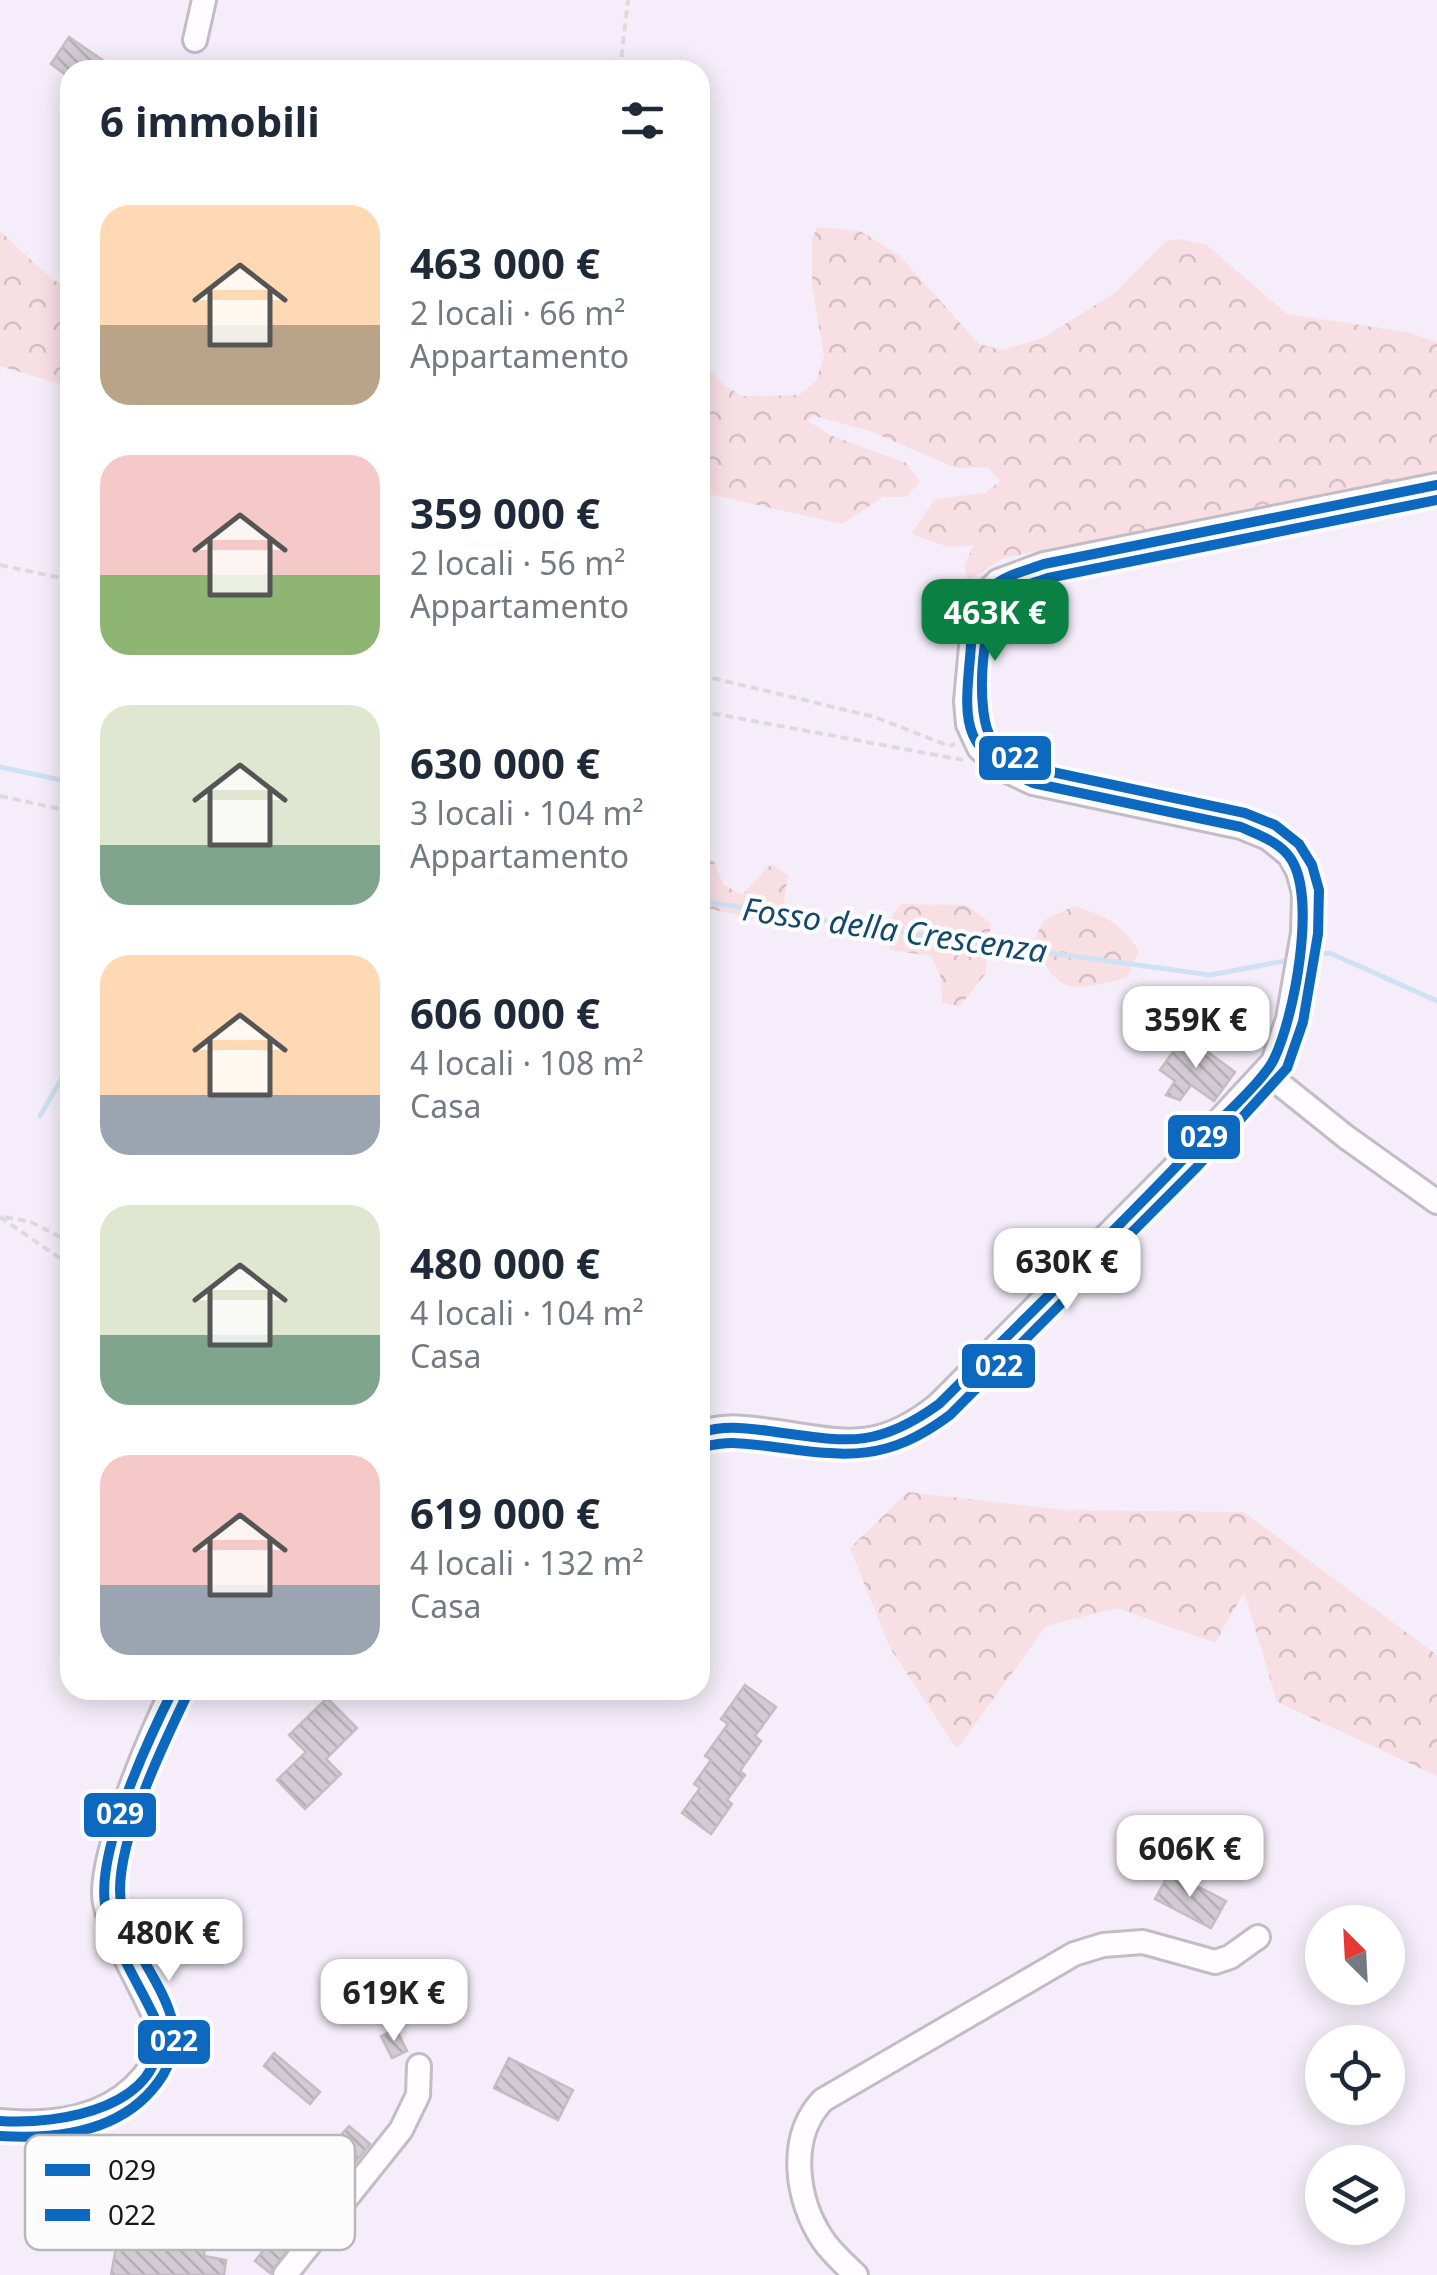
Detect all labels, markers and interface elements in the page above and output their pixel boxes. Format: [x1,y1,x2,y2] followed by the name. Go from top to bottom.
[100,92,320,149] text: 6 immobili
[615,93,670,148] icon: filters
[410,234,600,291] text: 463 000 €
[180,245,300,365] icon: home
[410,291,625,334] text: 2 locali · 66 m²
[410,334,629,377] text: Appartamento
[410,484,600,541] text: 359 000 €
[180,495,300,615] icon: home
[410,541,625,584] text: 2 locali · 56 m²
[914,579,1076,664] pin: 463K €
[410,584,629,627] text: Appartamento
[944,590,1046,633] text: 463K €
[410,734,600,791] text: 630 000 €
[977,734,1053,782] line badge: 022
[991,738,1039,776] text: 022
[180,745,300,865] icon: home
[410,791,644,834] text: 3 locali · 104 m²
[410,834,629,877] text: Appartamento
[740,886,1050,972] water label: Fosso della Crescenza
[410,984,600,1041] text: 606 000 €
[1115,986,1277,1071] pin: 359K €
[180,995,300,1115] icon: home
[1145,997,1247,1040] text: 359K €
[410,1041,644,1084] text: 4 locali · 108 m²
[410,1084,481,1127] text: Casa
[1166,1113,1242,1161] line badge: 029
[1180,1117,1228,1155] text: 029
[986,1228,1148,1313] pin: 630K €
[410,1234,600,1291] text: 480 000 €
[1016,1239,1118,1282] text: 630K €
[180,1245,300,1365] icon: home
[410,1291,644,1334] text: 4 locali · 104 m²
[410,1334,481,1377] text: Casa
[960,1342,1037,1390] line badge: 022
[975,1346,1023,1384] text: 022
[410,1484,600,1541] text: 619 000 €
[180,1495,300,1615] icon: home
[410,1541,644,1584] text: 4 locali · 132 m²
[410,1584,481,1627] text: Casa
[82,1791,158,1839] line badge: 029
[96,1794,144,1832] text: 029
[1109,1815,1271,1900] pin: 606K €
[1139,1826,1241,1869] text: 606K €
[88,1899,250,1984] pin: 480K €
[1305,1905,1405,2005] north arrow
[1305,1905,1405,2245] map controls
[118,1910,220,1953] text: 480K €
[313,1959,475,2044] pin: 619K €
[343,1970,445,2013] text: 619K €
[136,2018,212,2066] line badge: 022
[150,2021,198,2059] text: 022
[1305,2025,1405,2125] button: locate
[25,2135,355,2250] legend
[1305,2145,1405,2245] button: layers
[108,2150,156,2188] text: 029
[108,2195,156,2233] text: 022

